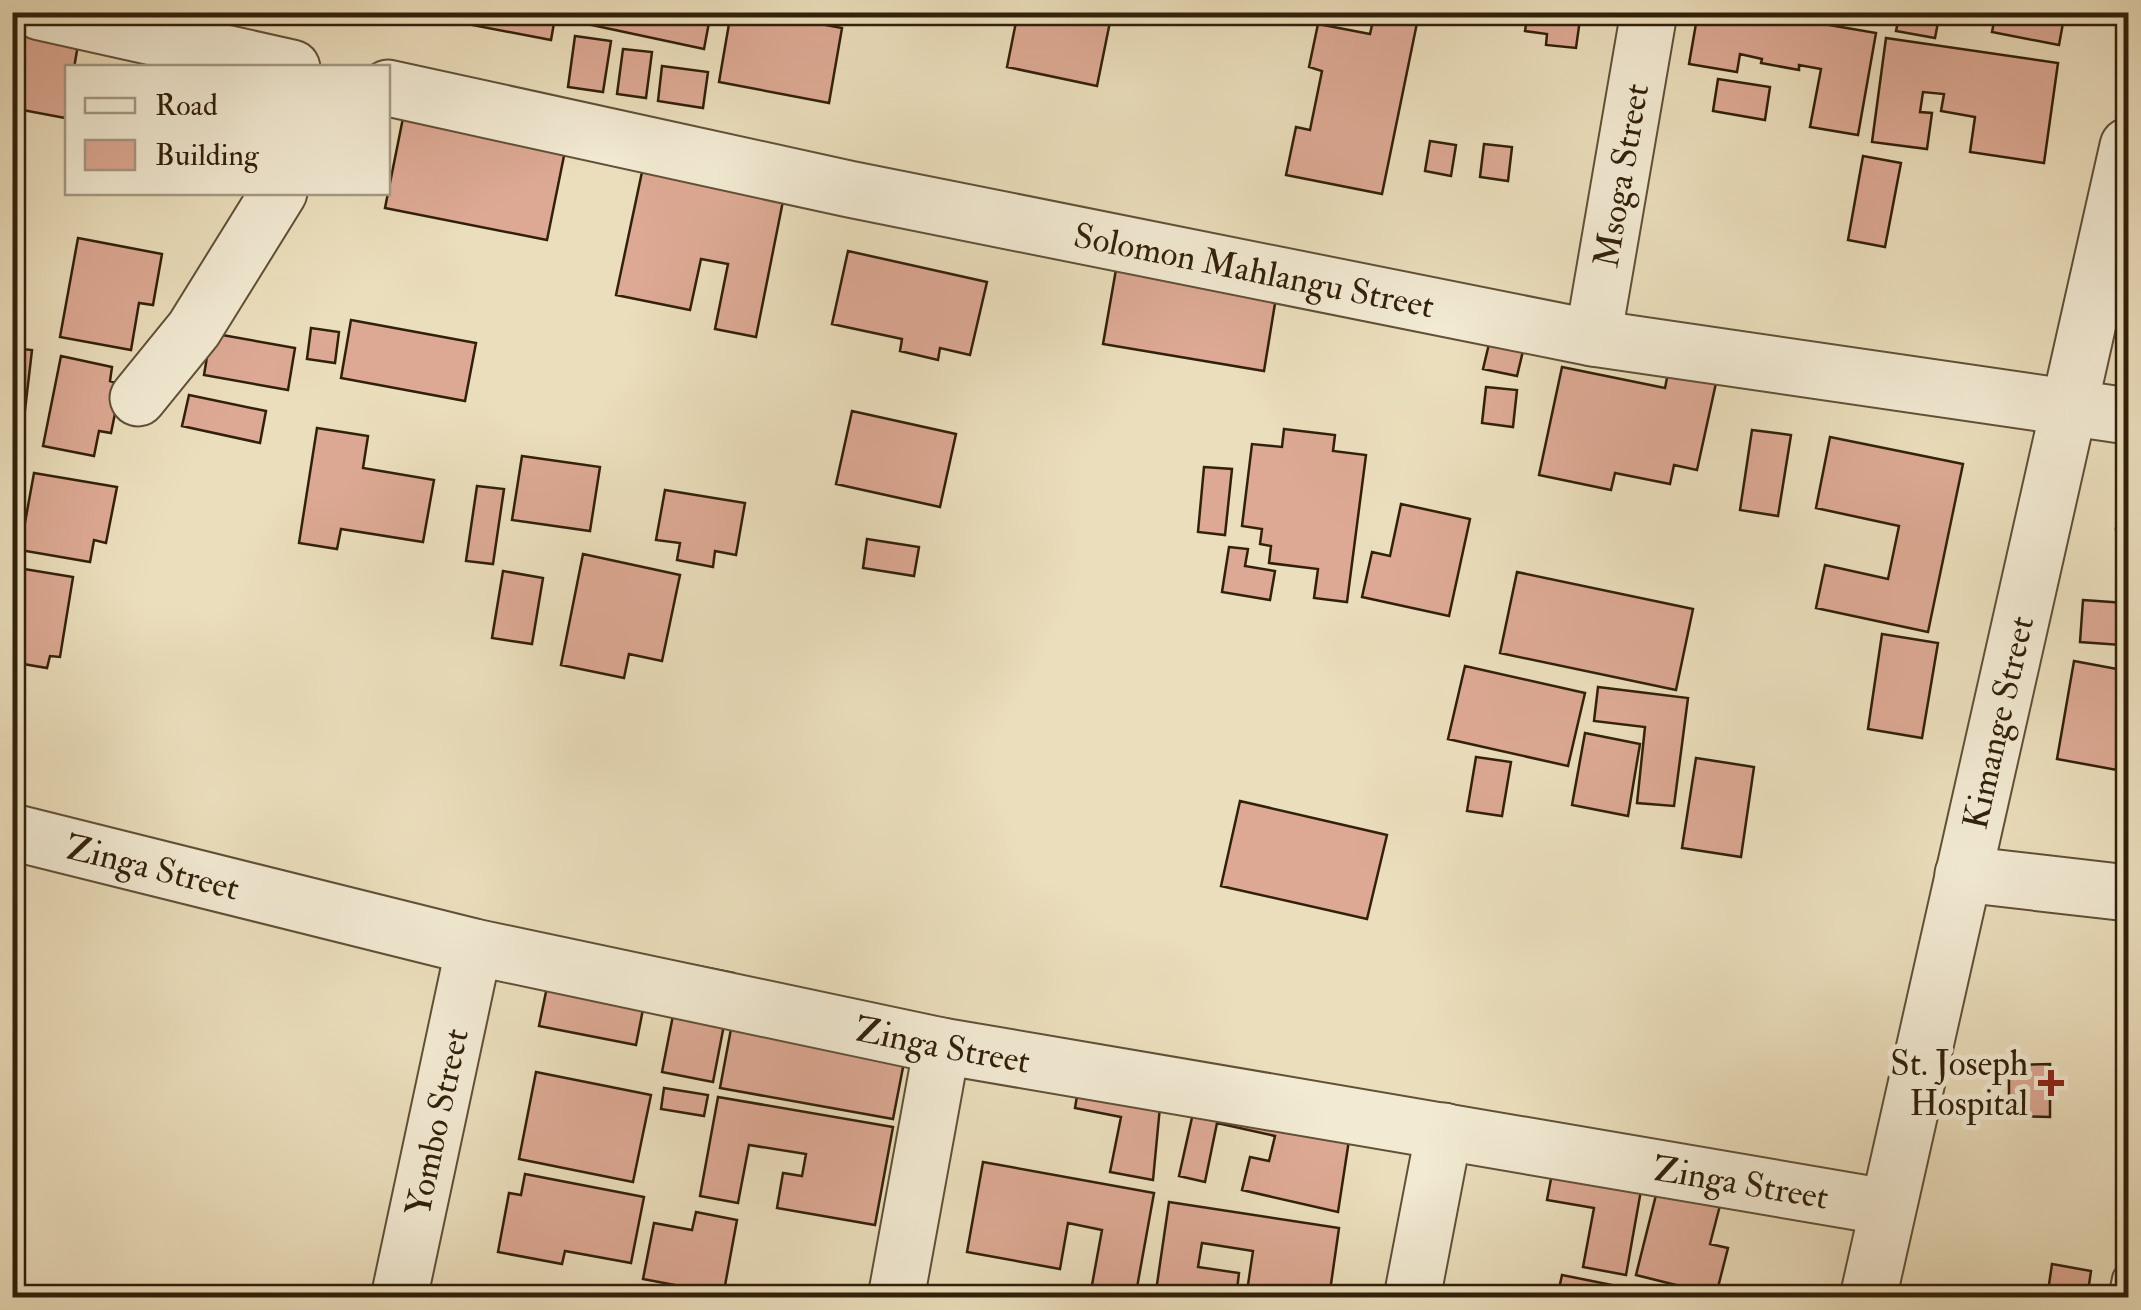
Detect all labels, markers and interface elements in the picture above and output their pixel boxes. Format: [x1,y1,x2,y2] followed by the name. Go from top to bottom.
[65,65,390,195] legend
[1584,80,1659,271] street label: Msoga Street
[155,87,218,124] text: Road
[155,137,260,174] text: Building
[1070,214,1438,329] street label: Solomon Mahlangu Street
[1954,612,2044,833] street label: Kimange Street
[61,825,244,911] street label: Zinga Street
[851,1007,1033,1084] street label: Zinga Street
[396,1025,479,1220] street label: Yombo Street
[1890,1042,2028,1126] place label: St. Joseph Hospital
[2038,1070,2064,1096] marker: St. Joseph Hospital
[1650,1147,1832,1220] street label: Zinga Street

